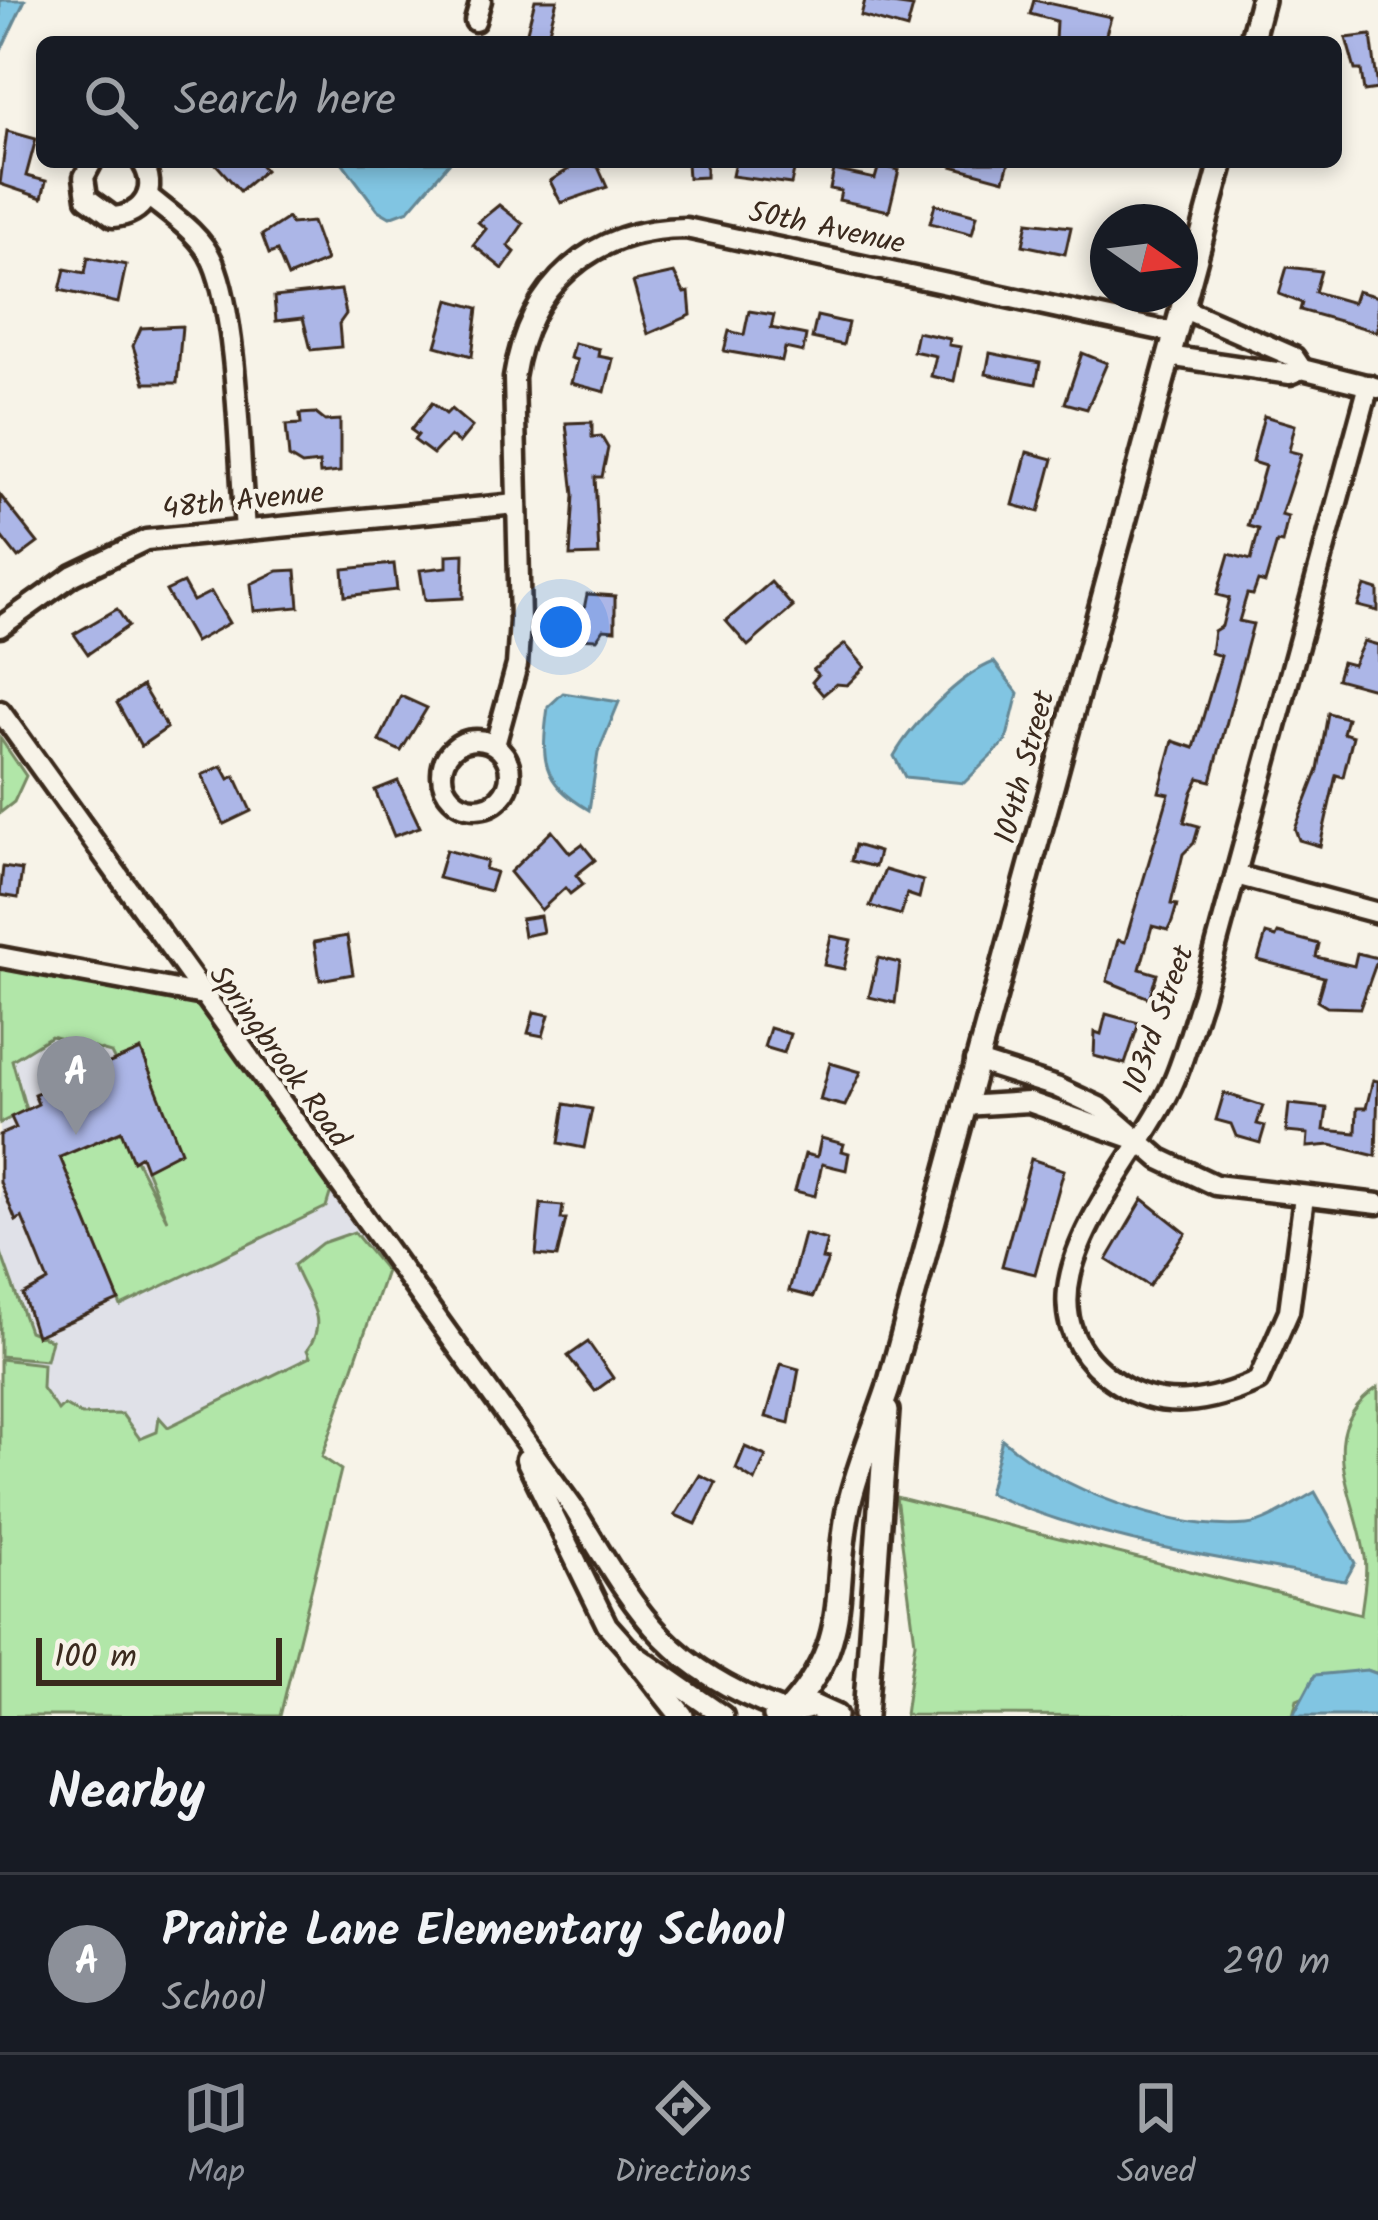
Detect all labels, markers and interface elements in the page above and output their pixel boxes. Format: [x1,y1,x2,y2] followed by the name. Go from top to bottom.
[36,36,1342,168] search box
[174,66,396,138] text: Search here
[78,69,144,135] icon: search
[744,189,909,269] street label: 50th Avenue
[1090,204,1198,312] north arrow
[160,470,327,534] street label: 48th Avenue
[531,597,591,657] your location
[982,685,1069,849] street label: 104th Street
[1111,938,1209,1101] street label: 103rd Street
[195,955,362,1160] street label: Springbrook Road
[37,1036,115,1135] pin: A
[36,1632,282,1685] scale bar
[54,1632,137,1685] text: 100 m
[48,1754,205,1835] text: Nearby
[162,1897,785,1969] text: Prairie Lane Elementary School
[75,1933,99,1995] text: A
[1222,1933,1330,1995] text: 290 m
[162,1969,266,2031] text: School
[183,2075,249,2200] tab: Map
[614,2075,751,2200] tab: Directions
[1117,2075,1195,2200] tab: Saved

